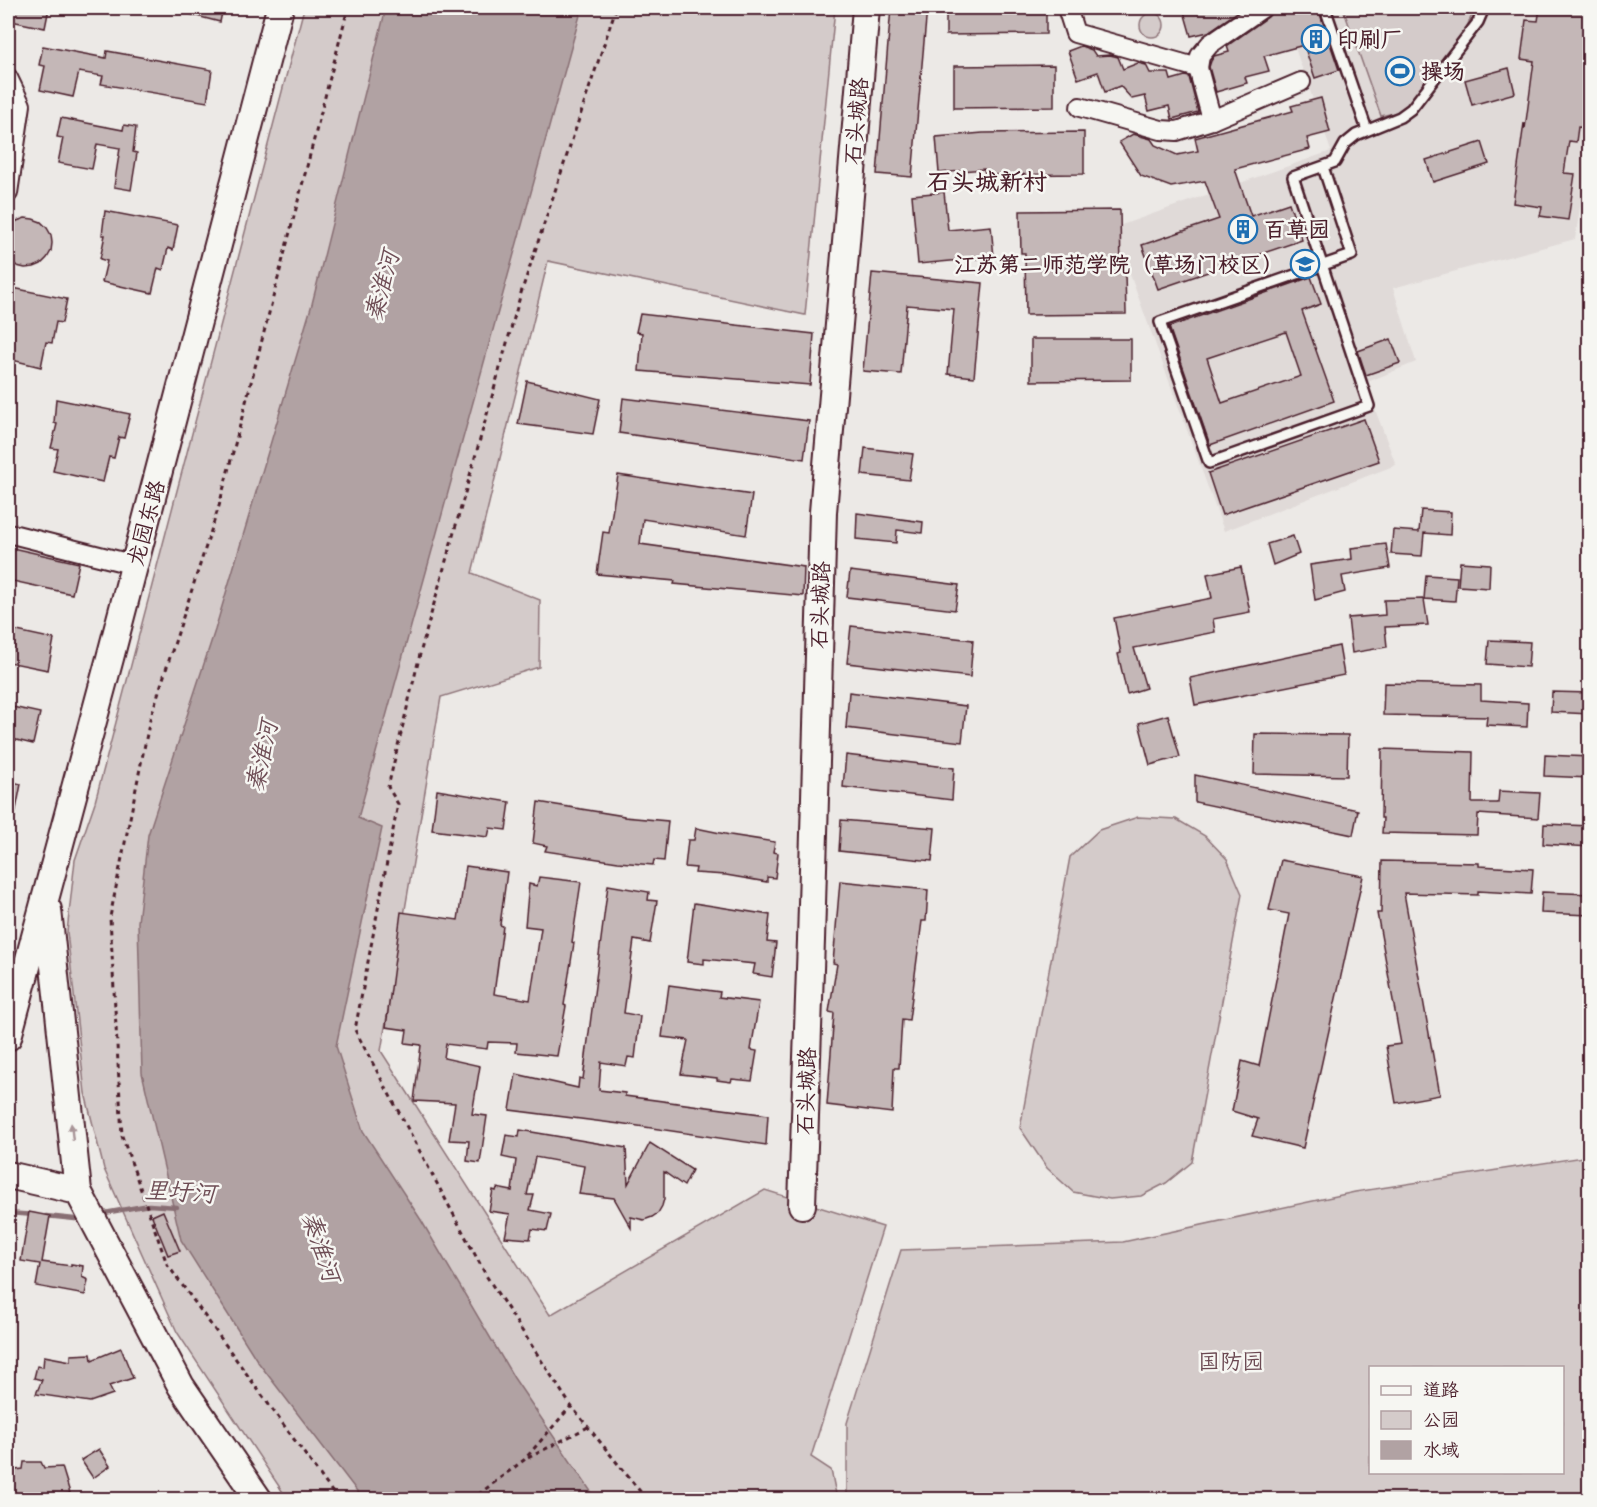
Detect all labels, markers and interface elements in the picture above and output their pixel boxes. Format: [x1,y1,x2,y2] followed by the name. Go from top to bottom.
[1337,20,1403,59] place label: 印刷厂
[1300,23,1332,55] building icon: 印刷厂
[1421,52,1465,91] place label: 操场
[1384,55,1416,87] sports icon: 操场
[833,75,879,167] street label: 石头城路
[927,161,1047,203] district label: 石头城新村
[1264,210,1330,249] place label: 百草园
[1227,213,1259,245] building icon: 百草园
[352,242,413,326] water label: 秦淮河
[954,245,1284,284] place label: 江苏第二师范学院（草场门校区）
[1289,248,1321,280] school or university icon: 江苏第二师范学院（草场门校区）
[116,475,176,571] street label: 龙园东路
[799,560,841,650] street label: 石头城路
[234,713,291,796] water label: 秦淮河
[785,1046,827,1136] street label: 石头城路
[67,1123,77,1142] one-way arrow
[143,1169,221,1215] water label: 里圩河
[289,1206,354,1292] water label: 秦淮河
[1198,1342,1264,1381] park label: 国防园
[1369,1366,1564,1474] legend
[1423,1374,1459,1406] text: 道路
[1423,1404,1459,1436] text: 公园
[1423,1434,1459,1466] text: 水域

